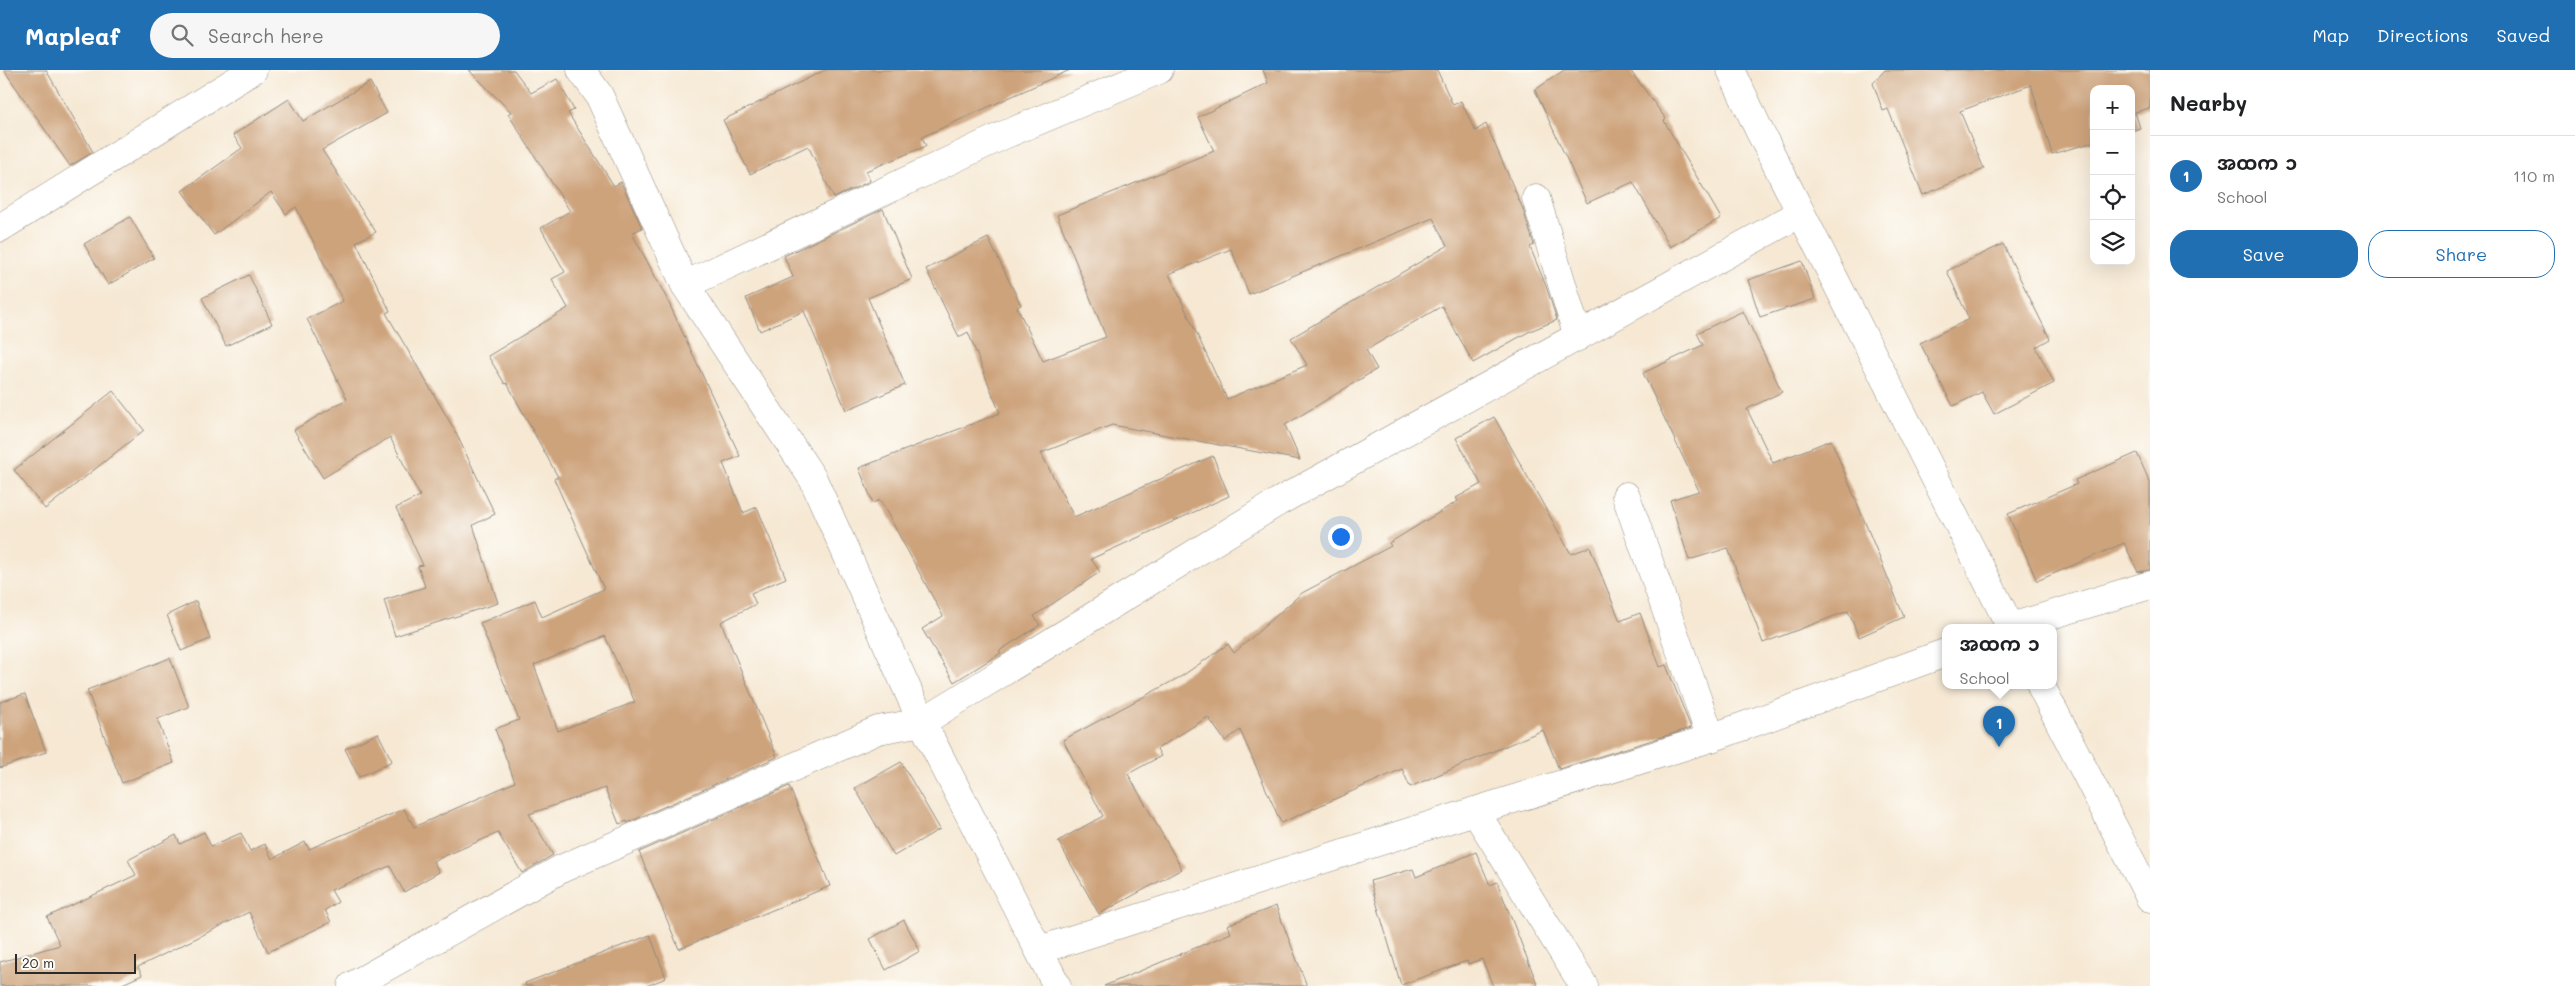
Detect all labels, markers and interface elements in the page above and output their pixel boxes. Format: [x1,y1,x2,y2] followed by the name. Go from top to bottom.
[150,13,500,58] search box
[25,20,120,51] text: Mapleaf
[168,21,196,49] icon: search
[208,23,324,48] text: Search here
[2312,23,2349,47] text: Map
[2377,23,2469,47] text: Directions
[2497,23,2550,47] text: Saved
[2090,85,2135,265] map controls
[2090,85,2135,130] button: +
[2170,89,2247,116] text: Nearby
[2090,130,2135,175] button: −
[2217,150,2297,175] text: အထက ၁
[2182,165,2190,186] text: 1
[2513,165,2555,186] text: 110 m
[2090,175,2135,220] button: locate
[2217,186,2267,207] text: School
[2090,220,2135,265] button: layers
[2170,230,2358,278] button: Save
[2368,230,2555,278] button: Share
[1328,524,1354,550] your location
[1942,624,2057,689] popup
[1959,631,2040,656] text: အထက ၁
[1959,667,2010,688] text: School
[1983,706,2015,747] pin: 1
[15,951,136,974] scale bar
[22,953,54,972] text: 20 m

